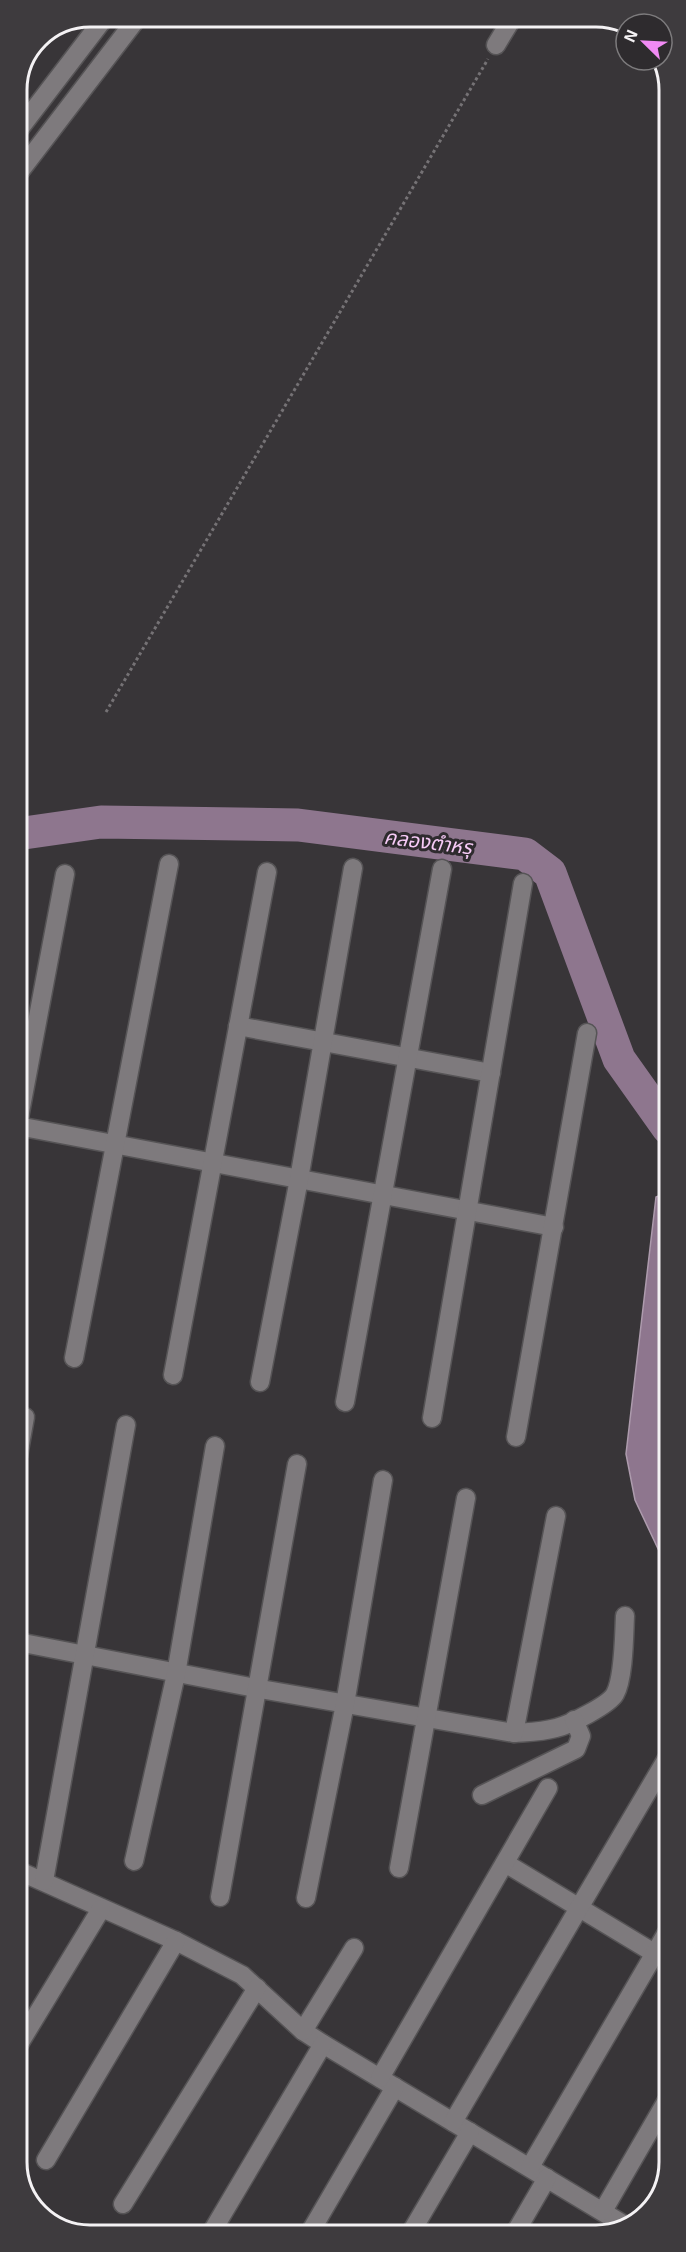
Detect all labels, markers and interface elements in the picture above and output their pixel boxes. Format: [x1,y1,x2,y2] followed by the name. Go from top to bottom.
[614,12,674,72] north arrow
[619,27,641,45] text: N
[383,824,475,860] water label: คลองตำหรุ

